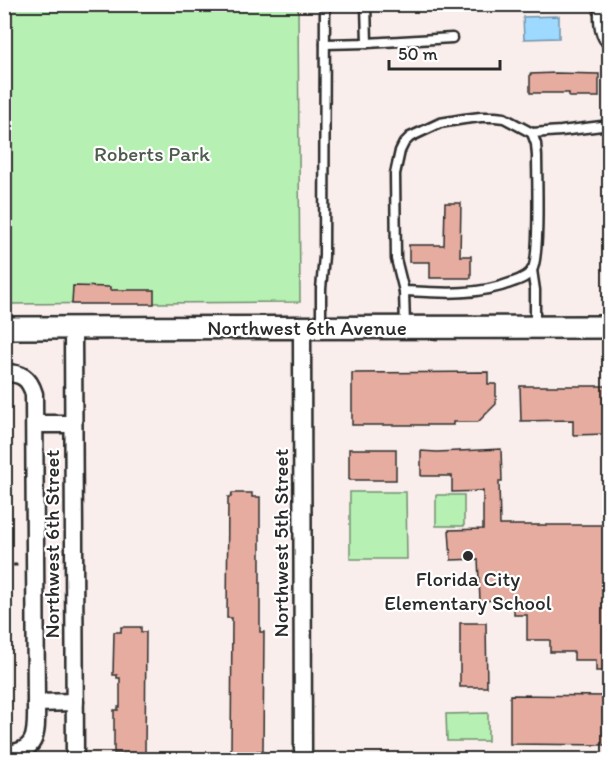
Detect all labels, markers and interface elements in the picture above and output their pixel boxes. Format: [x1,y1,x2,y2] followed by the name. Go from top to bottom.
[389,33,500,71] scale bar
[398,43,438,65] text: 50 m
[94,141,210,166] park label: Roberts Park
[207,315,407,340] street label: Northwest 6th Avenue
[268,448,293,637] street label: Northwest 5th Street
[39,449,64,638] street label: Northwest 6th Street
[461,549,475,563] marker: Florida City Elementary School
[384,566,552,615] place label: Florida City Elementary School

